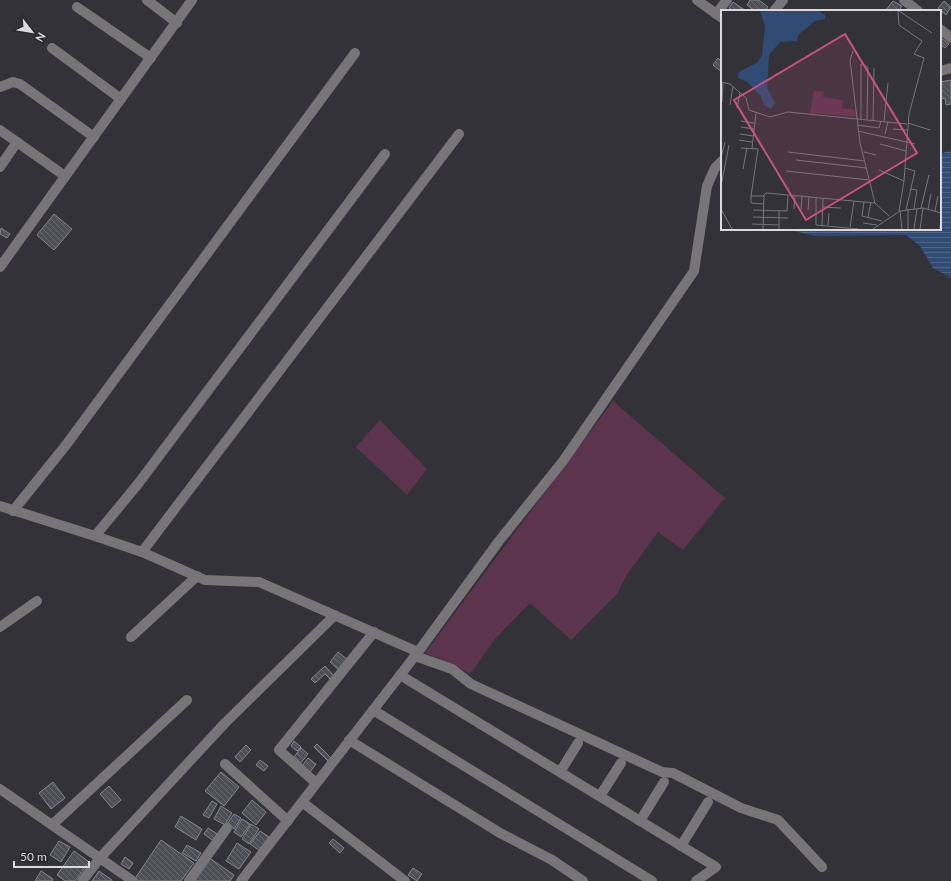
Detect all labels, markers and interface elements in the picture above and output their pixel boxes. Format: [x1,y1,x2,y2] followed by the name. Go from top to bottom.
[721,10,941,230] inset map
[12,12,52,52] north arrow
[33,30,49,44] text: N
[14,843,89,869] scale bar
[20,849,47,864] text: 50 m

